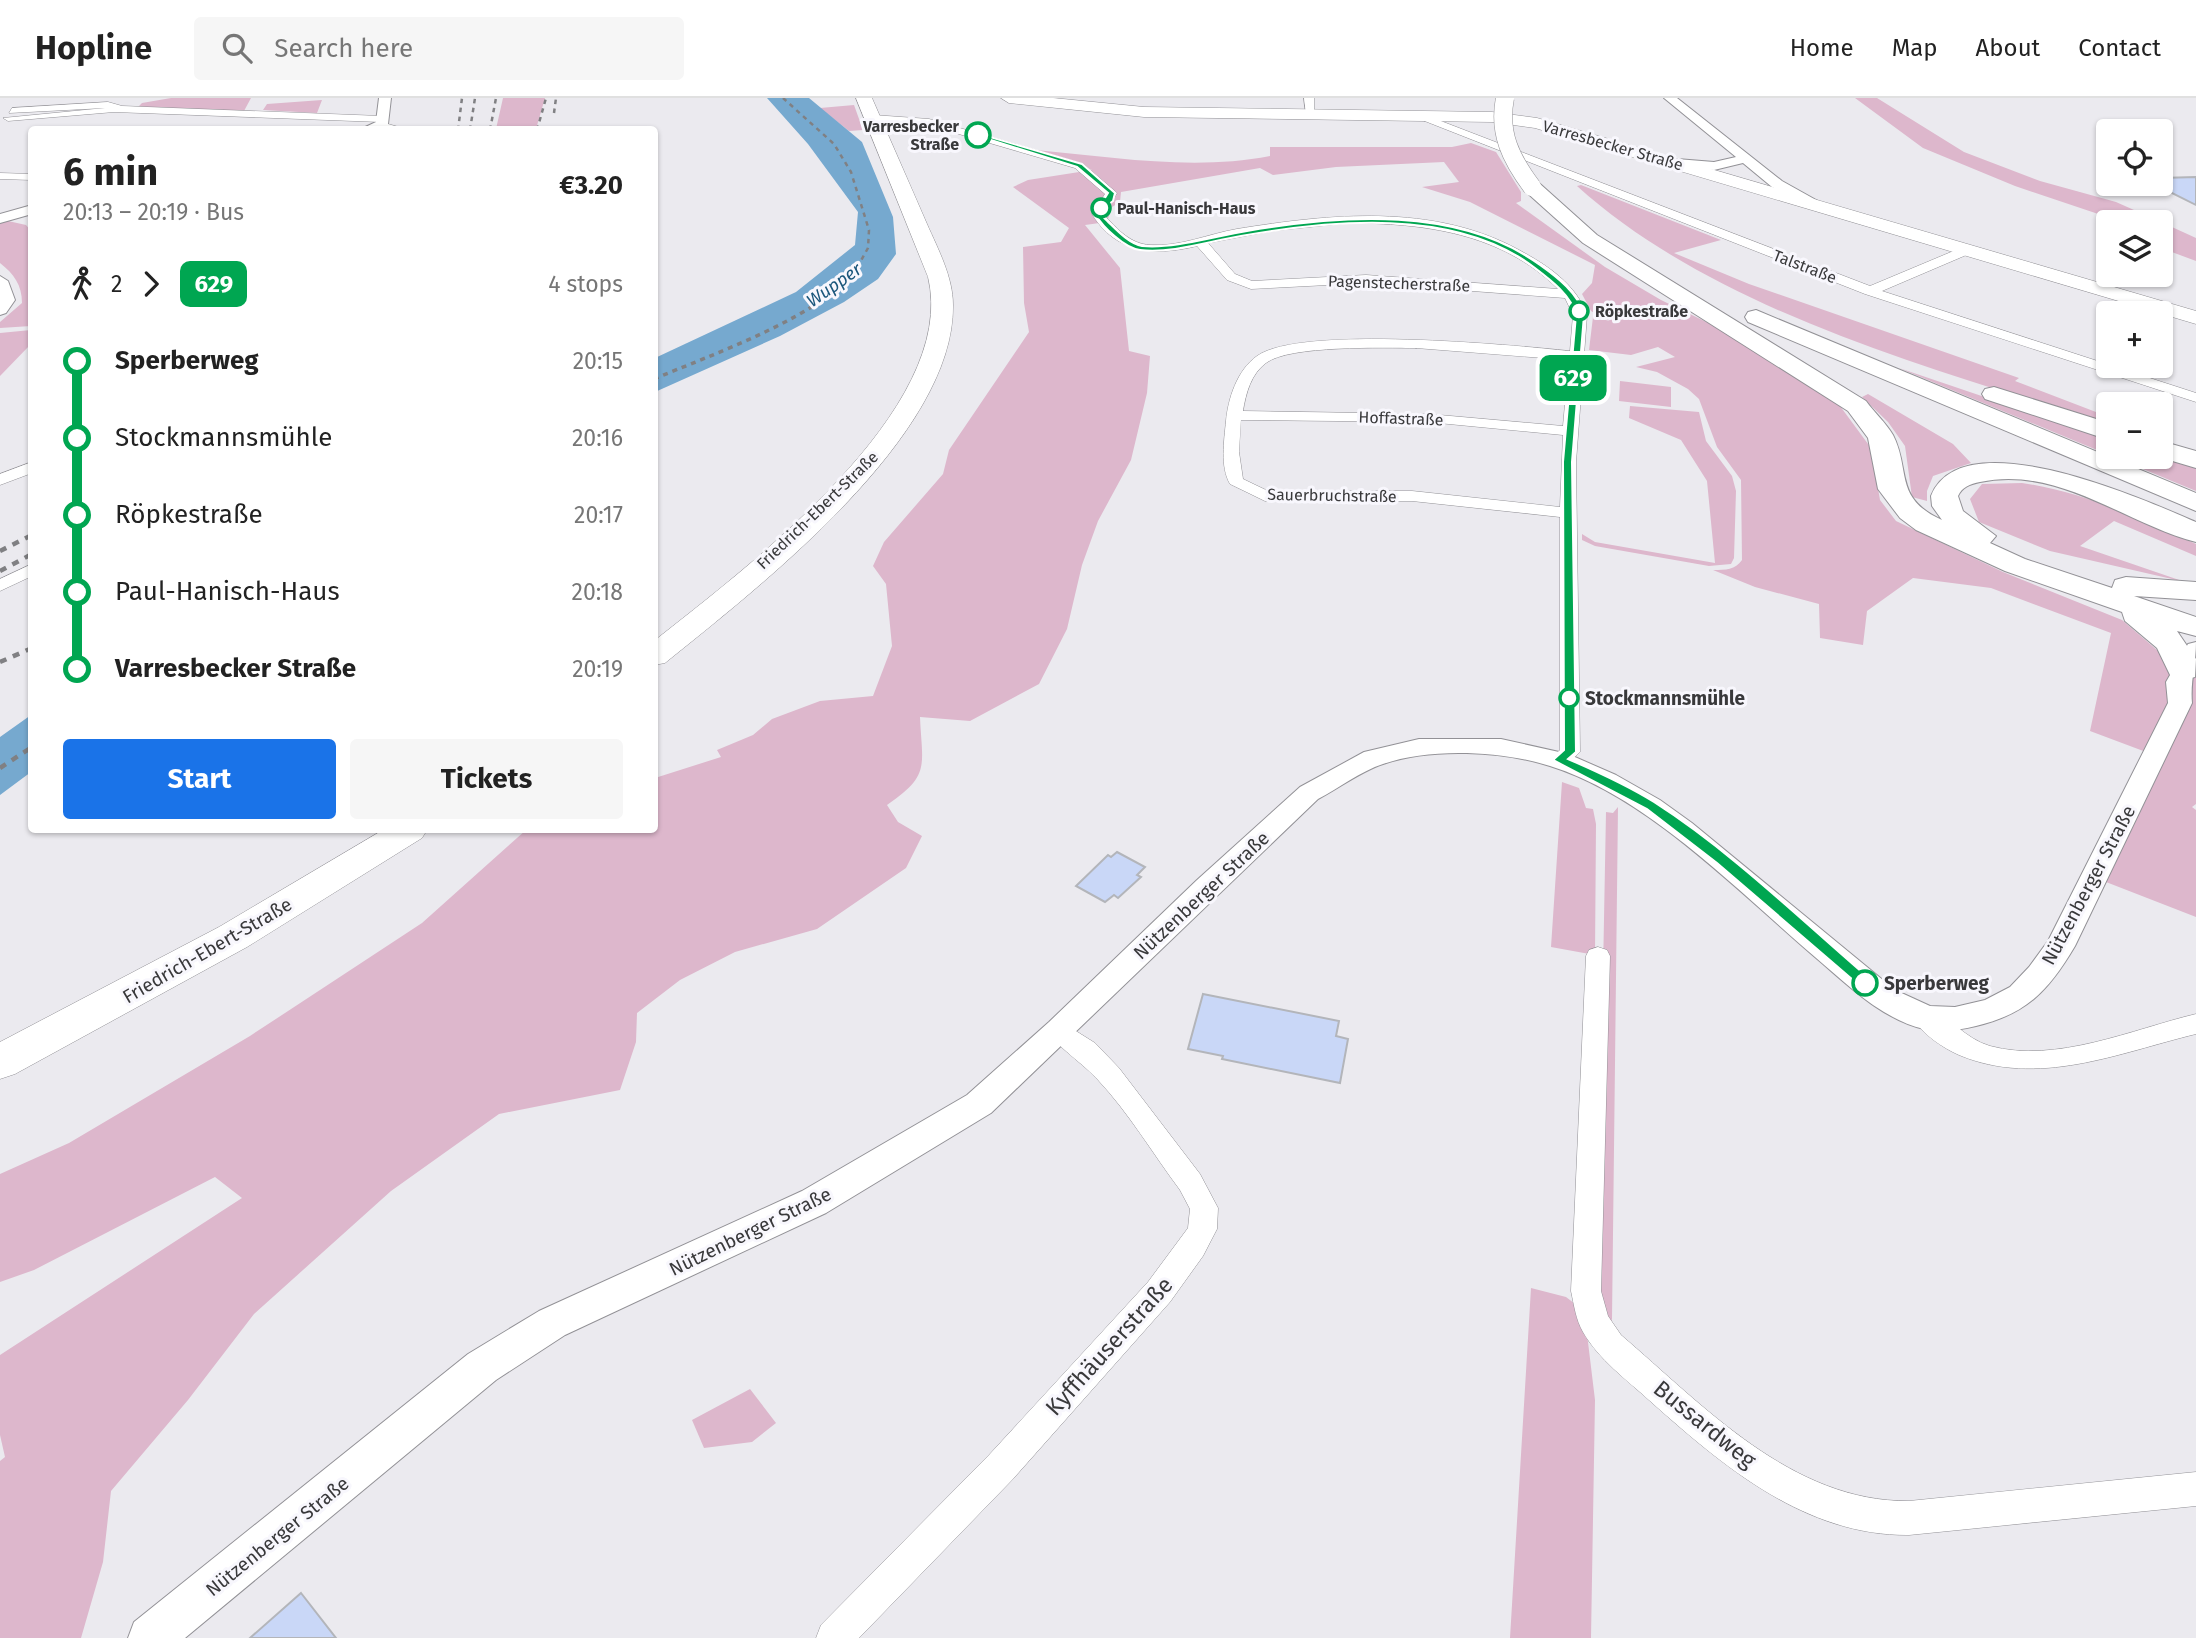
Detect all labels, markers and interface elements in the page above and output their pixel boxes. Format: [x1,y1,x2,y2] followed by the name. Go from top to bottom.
[194,17,684,80] search box
[35,28,152,68] text: Hopline
[218,29,256,67] icon: search
[274,33,413,64] text: Search here
[1790,34,1854,62] text: Home
[1892,34,1938,62] text: Map
[1976,34,2040,62] text: About
[2078,34,2161,62] text: Contact
[1540,116,1685,175] street label: Varresbecker Straße
[862,117,960,154] place label: Varresbecker Straße
[2096,119,2173,469] map controls
[2096,119,2173,196] button: locate
[965,122,991,148] marker: Varresbecker Straße
[63,149,158,195] text: 6 min
[559,170,623,201] text: €3.20
[63,198,244,226] text: 20:13 – 20:19 · Bus
[1091,198,1111,218] marker: Paul-Hanisch-Haus
[1117,199,1256,218] place label: Paul-Hanisch-Haus
[2096,210,2173,287] button: layers
[1770,246,1839,287] street label: Talstraße
[802,258,867,312] water label: Wupper
[63,265,101,303] icon: walk
[132,265,170,303] icon: forward
[111,270,122,298] text: 2
[194,270,233,298] text: 629
[548,270,623,298] text: 4 stops
[1328,272,1470,295] street label: Pagenstecherstraße
[1569,301,1589,321] marker: Röpkestraße
[2096,301,2173,378] button: +
[1595,302,1688,321] place label: Röpkestraße
[115,345,259,376] text: Sperberweg
[573,347,623,375] text: 20:15
[1533,355,1613,401] line badge: 629
[1554,364,1592,392] text: 629
[2096,392,2173,469] button: −
[1358,408,1444,429] street label: Hoffastraße
[115,422,332,453] text: Stockmannsmühle
[572,424,623,452] text: 20:16
[753,447,882,573] street label: Friedrich-Ebert-Straße
[1267,485,1397,506] street label: Sauerbruchstraße
[115,499,263,530] text: Röpkestraße
[574,501,623,529] text: 20:17
[115,576,340,607] text: Paul-Hanisch-Haus
[572,578,623,606] text: 20:18
[115,653,356,684] text: Varresbecker Straße
[572,655,623,683] text: 20:19
[1585,687,1745,710] place label: Stockmannsmühle
[1559,688,1579,708] marker: Stockmannsmühle
[63,739,336,819] button: Start
[350,739,623,819] button: Tickets
[2037,802,2140,969] street label: Nützenberger Straße
[1129,826,1274,964] street label: Nützenberger Straße
[119,893,296,1008] street label: Friedrich-Ebert-Straße
[1852,970,1878,996] marker: Sperberweg
[1884,972,1989,995] place label: Sperberweg
[665,1182,835,1281] street label: Nützenberger Straße
[1039,1271,1179,1421] street label: Kyffhäuserstraße
[1648,1374,1762,1474] street label: Bussardweg
[201,1472,353,1601] street label: Nützenberger Straße

